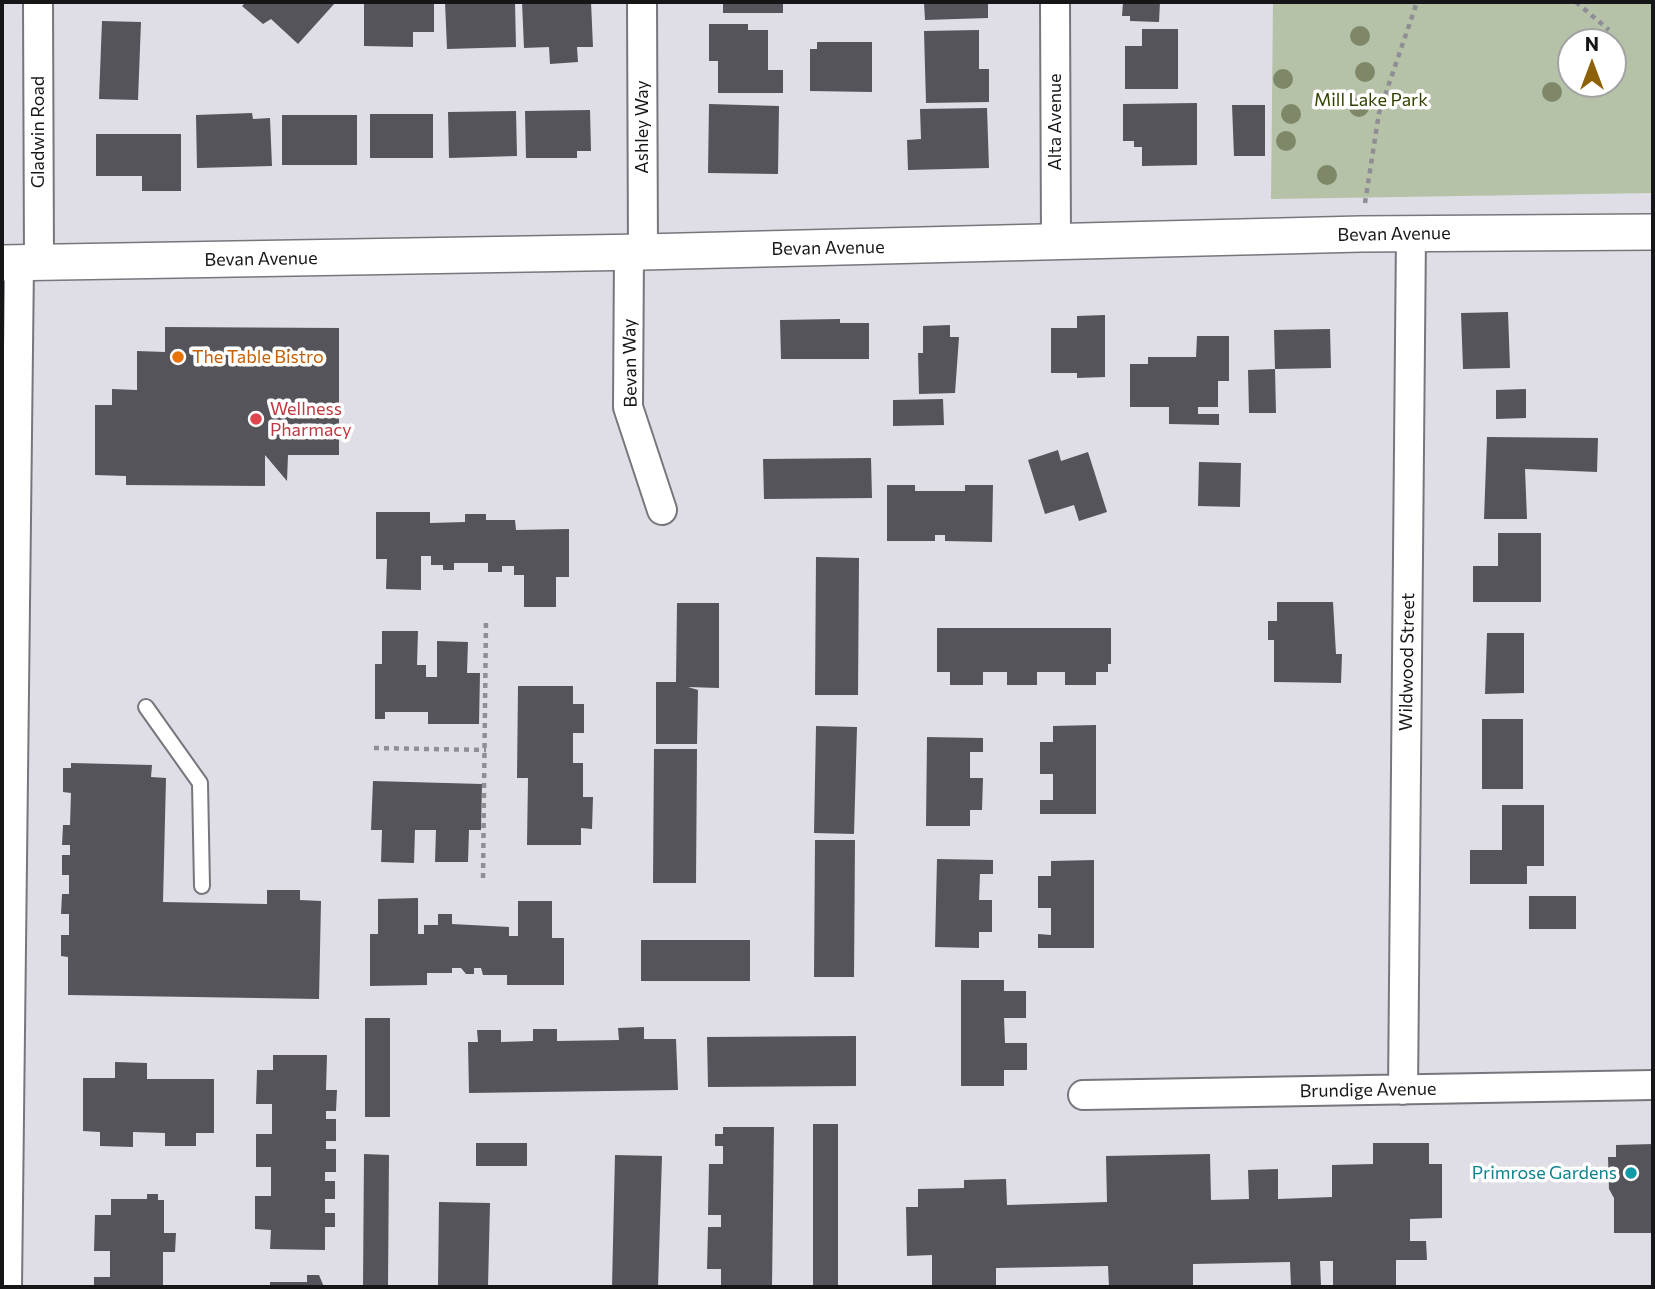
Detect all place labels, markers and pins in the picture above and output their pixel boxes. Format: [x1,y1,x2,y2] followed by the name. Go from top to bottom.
[192,346,324,368] place label: The Table Bistro
[170,349,186,365] marker: The Table Bistro
[270,398,352,440] place label: Wellness Pharmacy
[248,411,264,427] marker: Wellness Pharmacy
[1472,1162,1617,1184] place label: Primrose Gardens
[1623,1165,1639,1181] marker: Primrose Gardens

